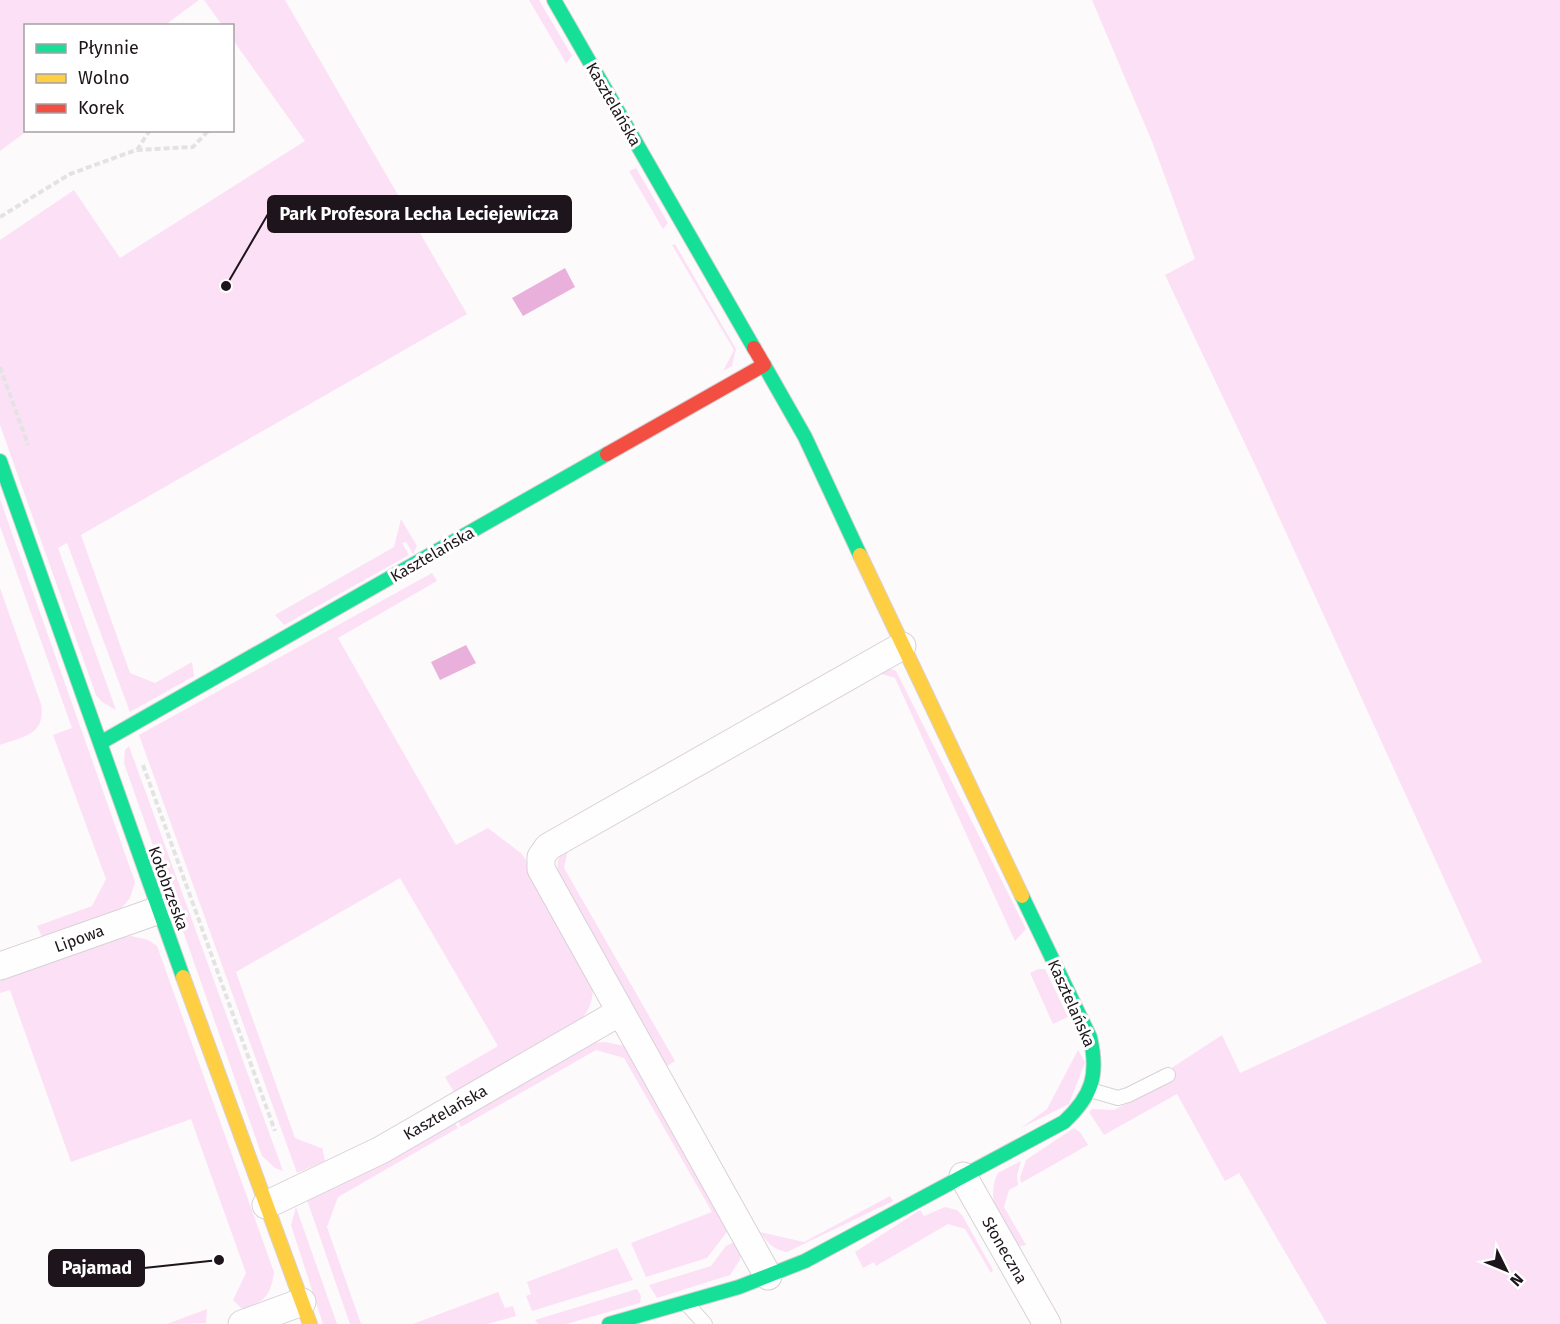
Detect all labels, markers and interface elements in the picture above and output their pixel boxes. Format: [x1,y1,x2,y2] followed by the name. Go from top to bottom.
[24,24,234,132] legend
[78,37,139,59] text: Płynnie
[582,59,645,149] street label: Kasztelańska
[78,67,130,89] text: Wolno
[78,97,125,119] text: Korek
[268,196,571,232] callout: Park Profesora Lecha Leciejewicza
[279,203,559,225] text: Park Profesora Lecha Leciejewicza
[387,523,477,586] street label: Kasztelańska
[145,844,192,933] street label: Kołobrzeska
[52,921,107,956] street label: Lipowa
[1044,957,1099,1050] street label: Kasztelańska
[400,1081,490,1144] street label: Kasztelańska
[978,1214,1031,1287] street label: Słoneczna
[1476,1240,1536,1300] north arrow
[49,1250,144,1286] callout: Pajamad
[62,1257,132,1279] text: Pajamad
[1506,1270,1527,1290] text: N

